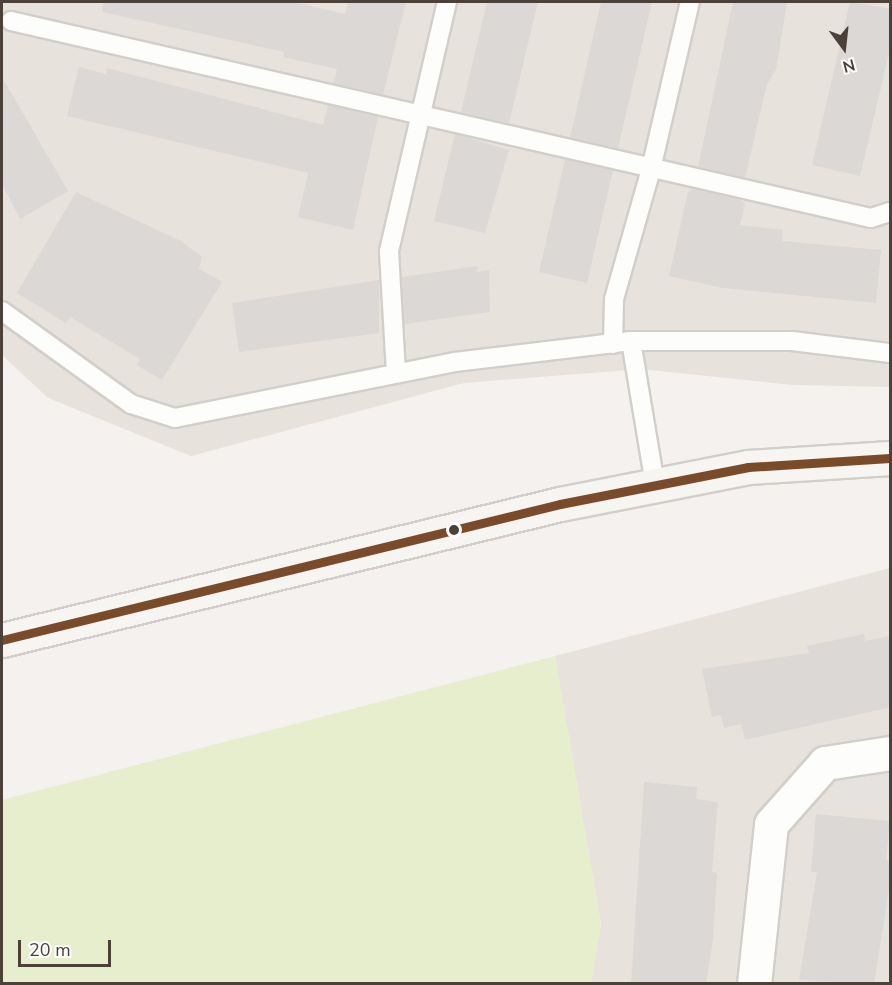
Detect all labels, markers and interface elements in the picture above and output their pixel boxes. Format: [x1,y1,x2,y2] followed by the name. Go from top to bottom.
[814,18,874,78] north arrow
[840,53,857,78] text: N
[448,524,460,536] unlabelled marker
[21,928,114,966] scale bar
[29,938,71,962] text: 20 m

